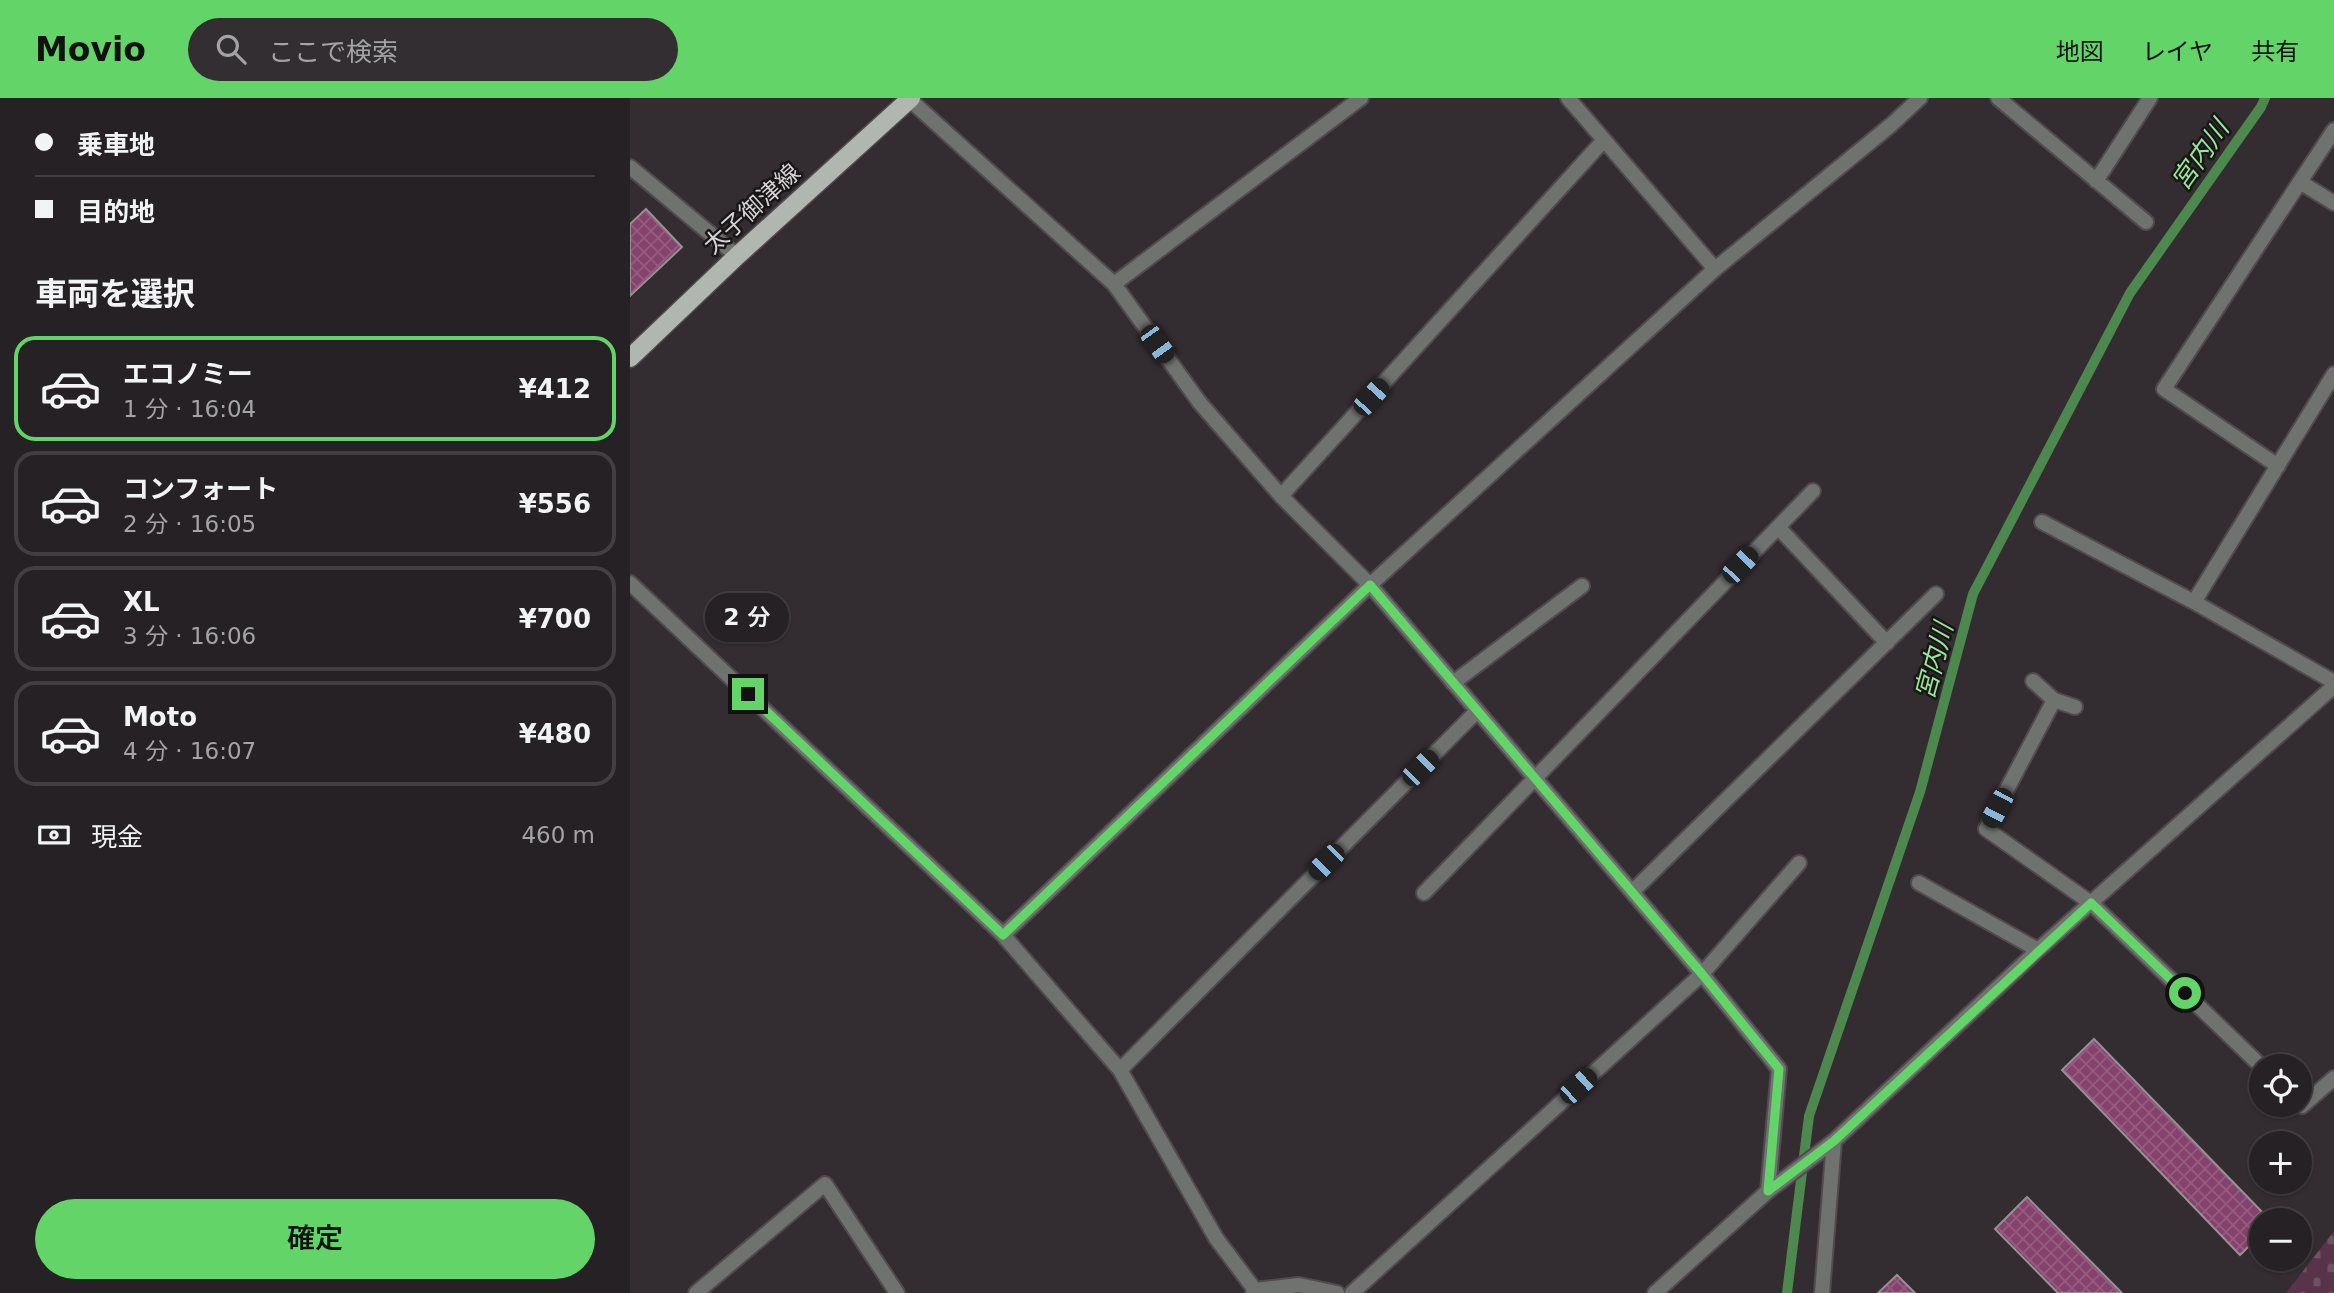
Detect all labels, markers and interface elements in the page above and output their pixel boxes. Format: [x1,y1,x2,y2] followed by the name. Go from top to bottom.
[188,18,678,81] search box
[35,30,146,69] text: Movio
[212,30,250,68] icon: search
[268,37,398,67] text: ここで検索
[2056,38,2104,66] text: 地図
[2142,38,2213,66] text: レイヤ
[2251,38,2299,66] text: 共有
[2165,112,2236,196] water label: 宮内川
[77,130,155,160] text: 乗車地
[698,158,806,260] street label: 太子御津線
[77,197,155,227] text: 目的地
[35,275,195,313] text: 車両を選択
[1137,321,1178,367] car
[39,357,102,420] icon: car
[123,359,253,389] text: エコノミー
[519,374,591,404] text: ¥412
[1350,374,1393,420] car
[123,396,256,422] text: 1 分 · 16:04
[39,472,102,535] icon: car
[123,474,278,504] text: コンフォート
[519,489,591,519] text: ¥556
[123,511,256,537] text: 2 分 · 16:05
[1718,543,1763,587] car
[39,587,102,650] icon: car
[123,587,160,617] text: XL
[706,592,790,642] callout: 2 分
[519,604,591,634] text: ¥700
[723,604,771,630] text: 2 分
[1909,617,1959,703] water label: 宮内川
[123,623,256,649] text: 3 分 · 16:06
[732,678,764,710] route end
[39,702,102,765] icon: car
[123,702,197,732] text: Moto
[519,719,591,749] text: ¥480
[123,738,256,764] text: 4 分 · 16:07
[1398,746,1443,790] car
[1978,785,2017,831] car
[35,816,73,854] icon: cash
[91,822,143,852] text: 現金
[521,822,595,848] text: 460 m
[1304,840,1349,884] car
[2169,977,2201,1009] route start
[2249,1054,2312,1271] map controls
[2249,1054,2312,1117] button: locate
[1556,1064,1601,1108] car
[2249,1131,2312,1194] button: +
[35,1199,595,1279] button: 確定
[2249,1208,2312,1271] button: −

